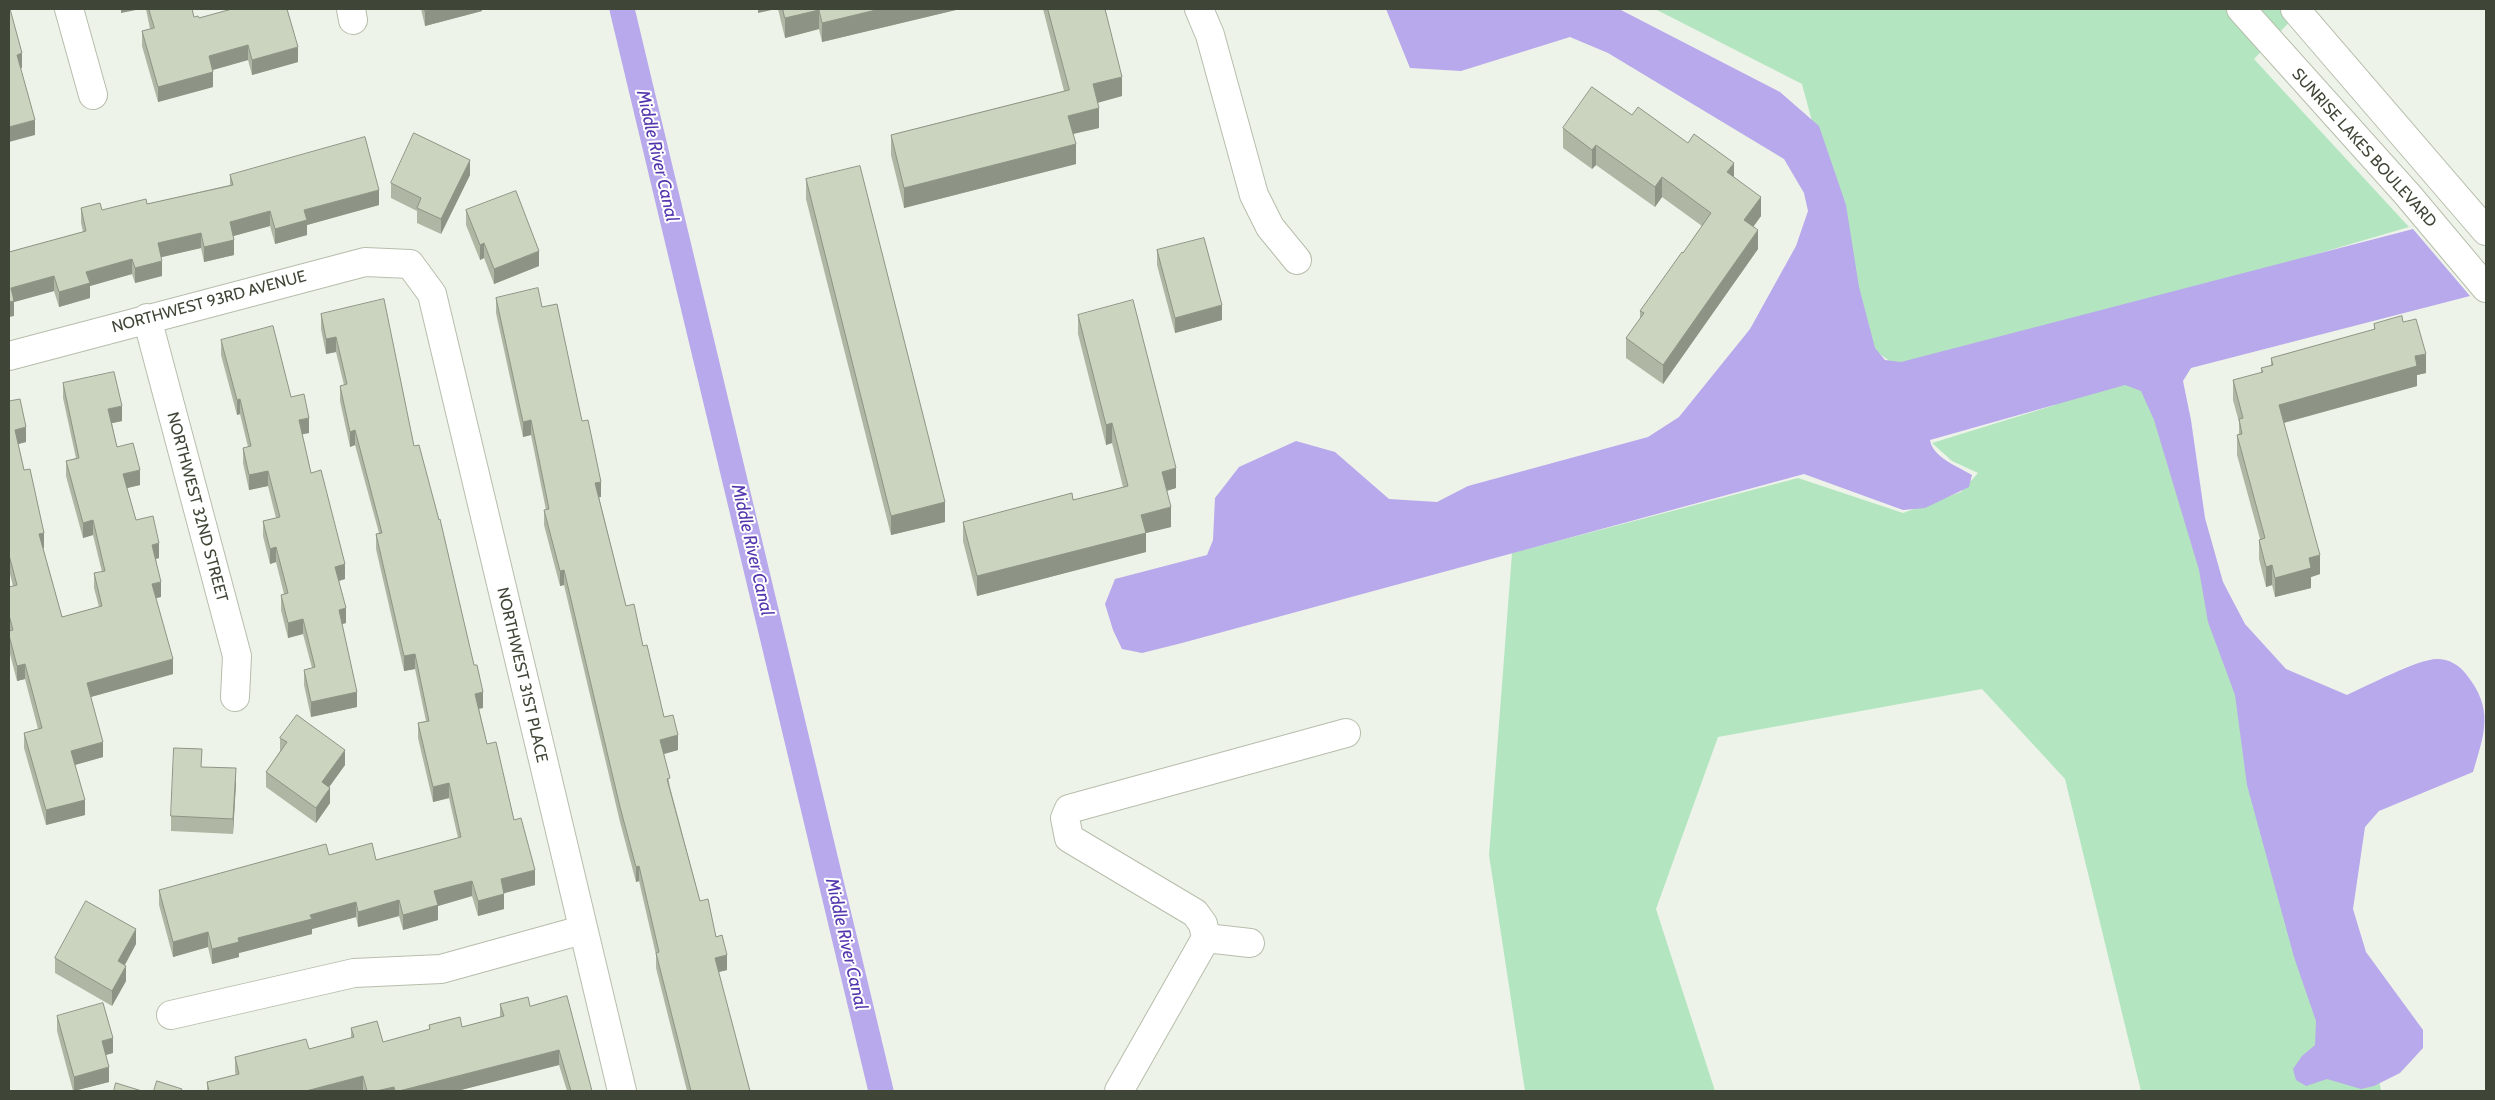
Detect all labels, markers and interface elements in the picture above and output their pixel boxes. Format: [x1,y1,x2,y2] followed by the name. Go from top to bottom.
[2288,65,2440,231] street label: SUNRISE LAKES BOULEVARD
[631,88,683,224] water label: Middle River Canal
[110,267,308,337] street label: NORTHWEST 93RD AVENUE
[162,410,232,604] street label: NORTHWEST 32ND STREET
[726,482,778,618] water label: Middle River Canal
[492,586,552,764] street label: NORTHWEST 31ST PLACE
[820,876,872,1012] water label: Middle River Canal

